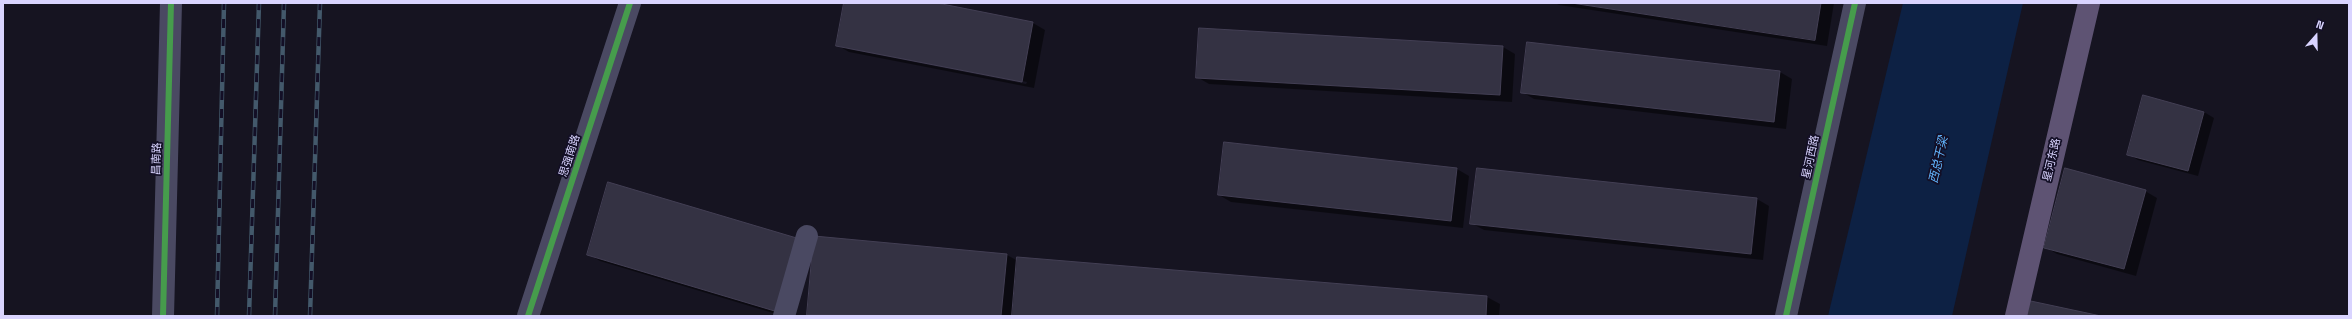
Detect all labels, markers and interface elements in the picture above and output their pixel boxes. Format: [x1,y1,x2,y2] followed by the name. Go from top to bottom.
[2296,16,2336,56] north arrow
[2314,17,2326,33] text: N
[557,133,583,179] street label: 思强南路
[1800,134,1822,180] street label: 星河西路
[1927,135,1951,185] water label: 西总干梁
[2041,137,2063,183] street label: 星河东路
[150,142,164,176] street label: 昌南路

